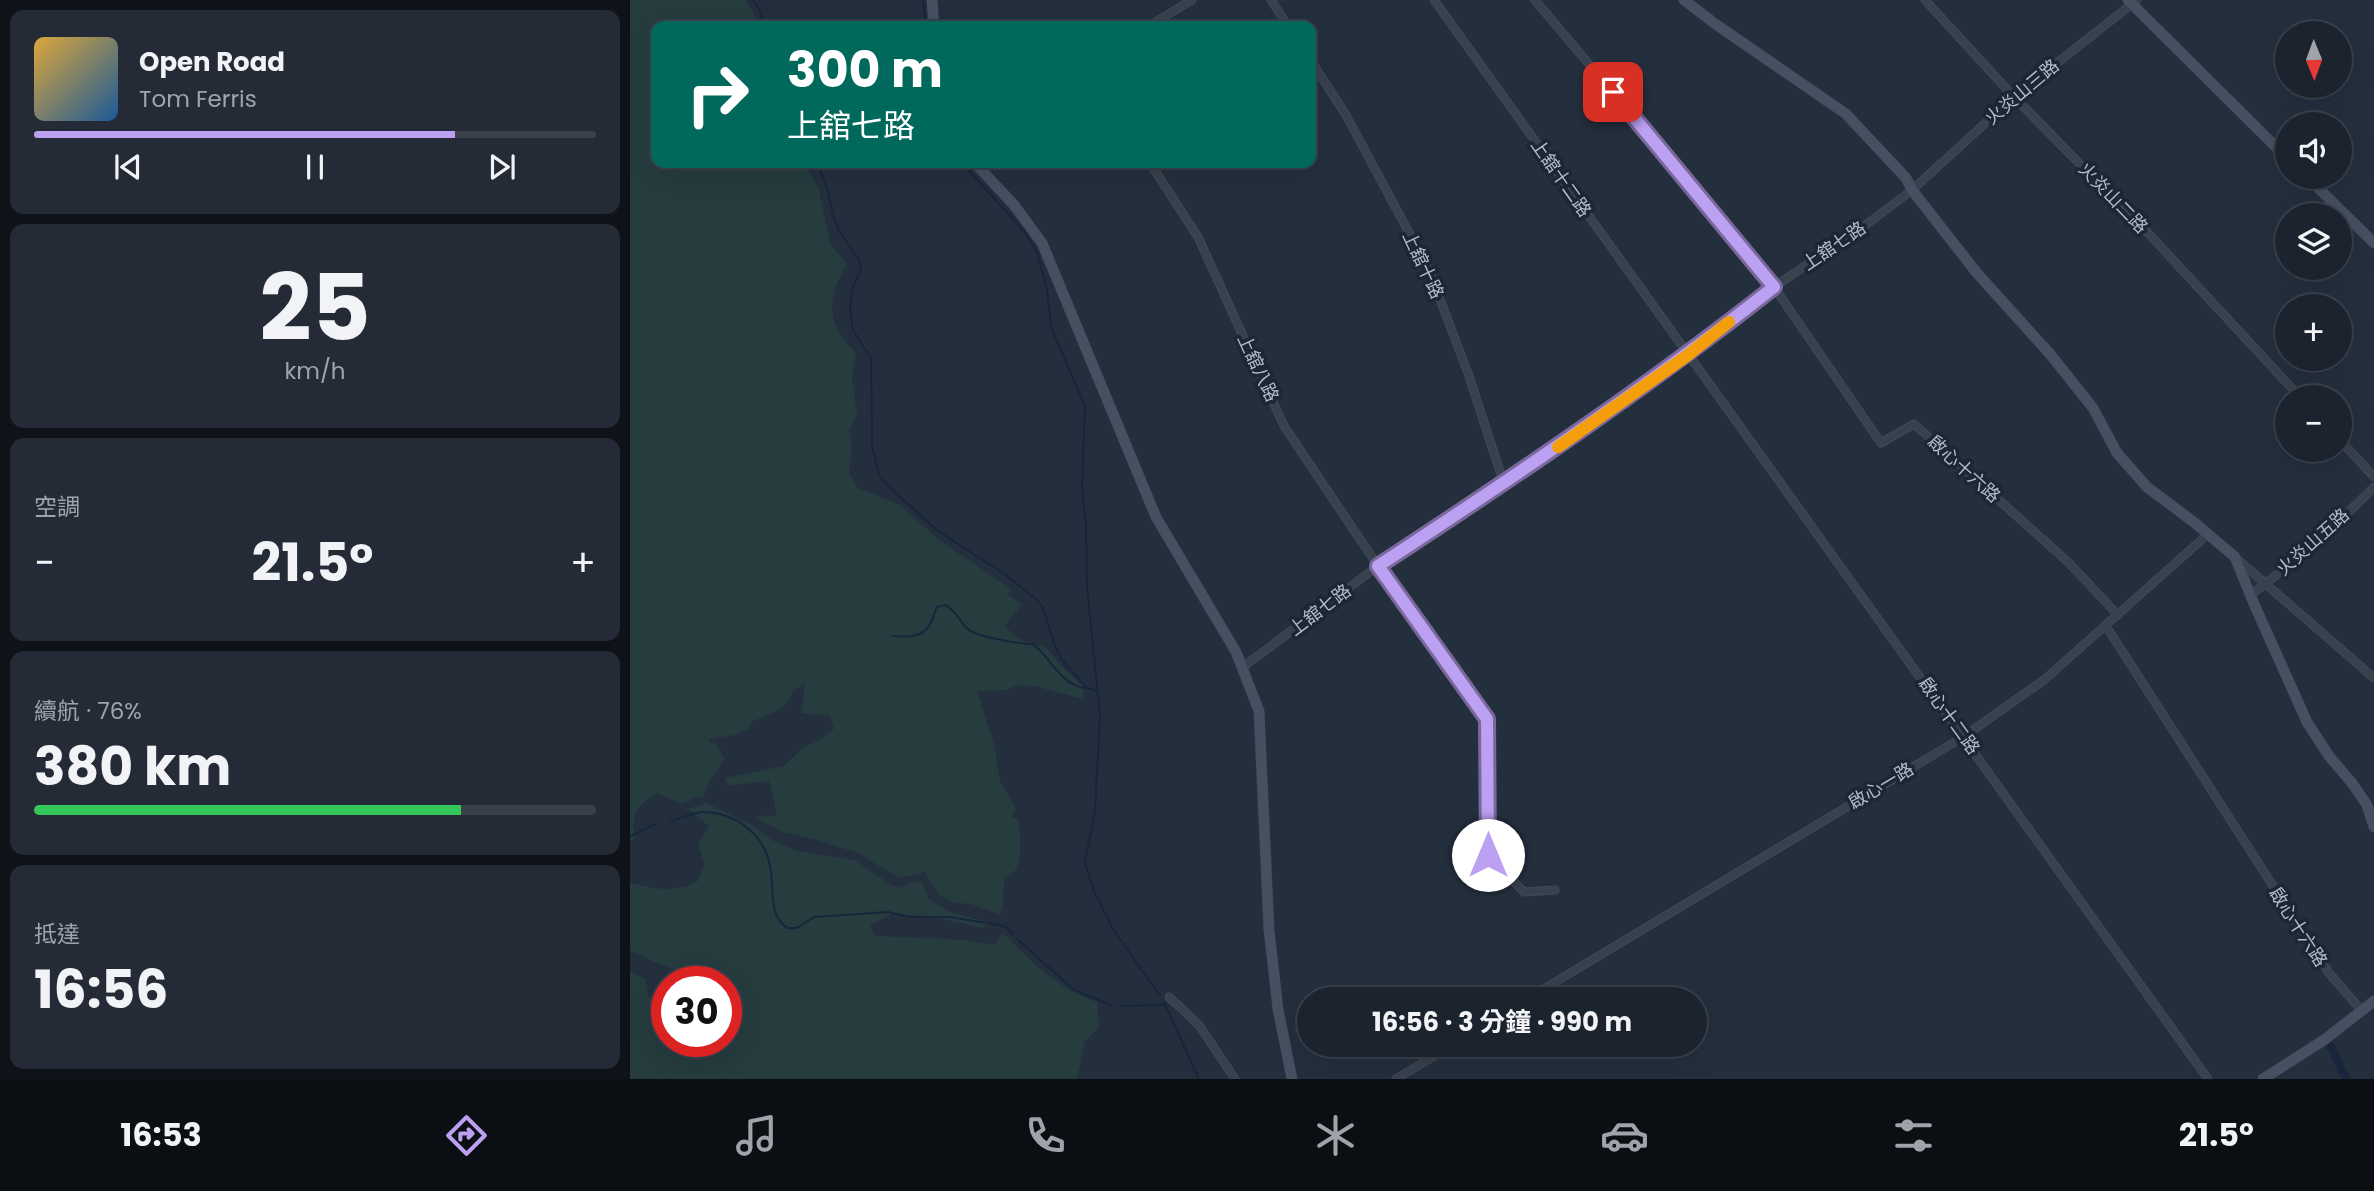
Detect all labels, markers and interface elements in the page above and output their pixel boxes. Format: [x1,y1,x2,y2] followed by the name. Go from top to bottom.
[2275,21,2352,98] north arrow
[2275,21,2352,462] map controls
[787,36,943,104] text: 300 m
[139,44,285,80] text: Open Road
[672,49,763,140] icon: right
[1979,53,2064,130] street label: 火炎山三路
[1583,62,1643,122] pin
[1594,73,1632,111] icon: arrive
[139,83,257,115] text: Tom Ferris
[787,103,915,148] text: 上舘七路
[2275,112,2352,189] button: sound
[1525,134,1597,222] street label: 上舘十二路
[109,148,147,186] icon: previous
[296,148,334,186] icon: pause
[483,148,521,186] icon: next
[2073,157,2154,239] street label: 火炎山二路
[2275,203,2352,280] button: layers
[1797,215,1871,276] street label: 上舘七路
[1397,227,1450,303] street label: 上舘十路
[259,244,371,372] text: 25
[2275,294,2352,371] button: +
[1232,330,1285,406] street label: 上舘八路
[284,355,346,387] text: km/h
[2275,385,2352,462] button: −
[1923,429,2006,508] street label: 啟心十六路
[34,491,80,523] text: 空調
[2271,502,2354,581] street label: 火炎山五路
[252,526,373,599] text: 21.5°
[34,536,55,589] text: −
[570,536,596,589] text: +
[1283,578,1356,641] street label: 上舘七路
[1913,672,1986,759] street label: 啟心十二路
[34,695,142,727] text: 續航 · 76%
[34,730,231,803] text: 380 km
[1843,756,1918,815] street label: 啟心一路
[1451,818,1525,892] position arrow
[2263,882,2333,971] street label: 啟心十六路
[34,918,80,950] text: 抵達
[34,953,168,1026] text: 16:56
[651,966,742,1057] speed limit sign: 30
[1372,1004,1632,1040] text: 16:56 · 3 分鐘 · 990 m
[442,1111,491,1160] icon: directions
[732,1111,781,1160] icon: music
[1021,1111,1070,1160] icon: phone
[1311,1111,1360,1160] icon: climate
[1600,1111,1649,1160] icon: car
[1889,1111,1938,1160] icon: filters
[120,1112,202,1157] text: 16:53
[2179,1112,2254,1157] text: 21.5°

